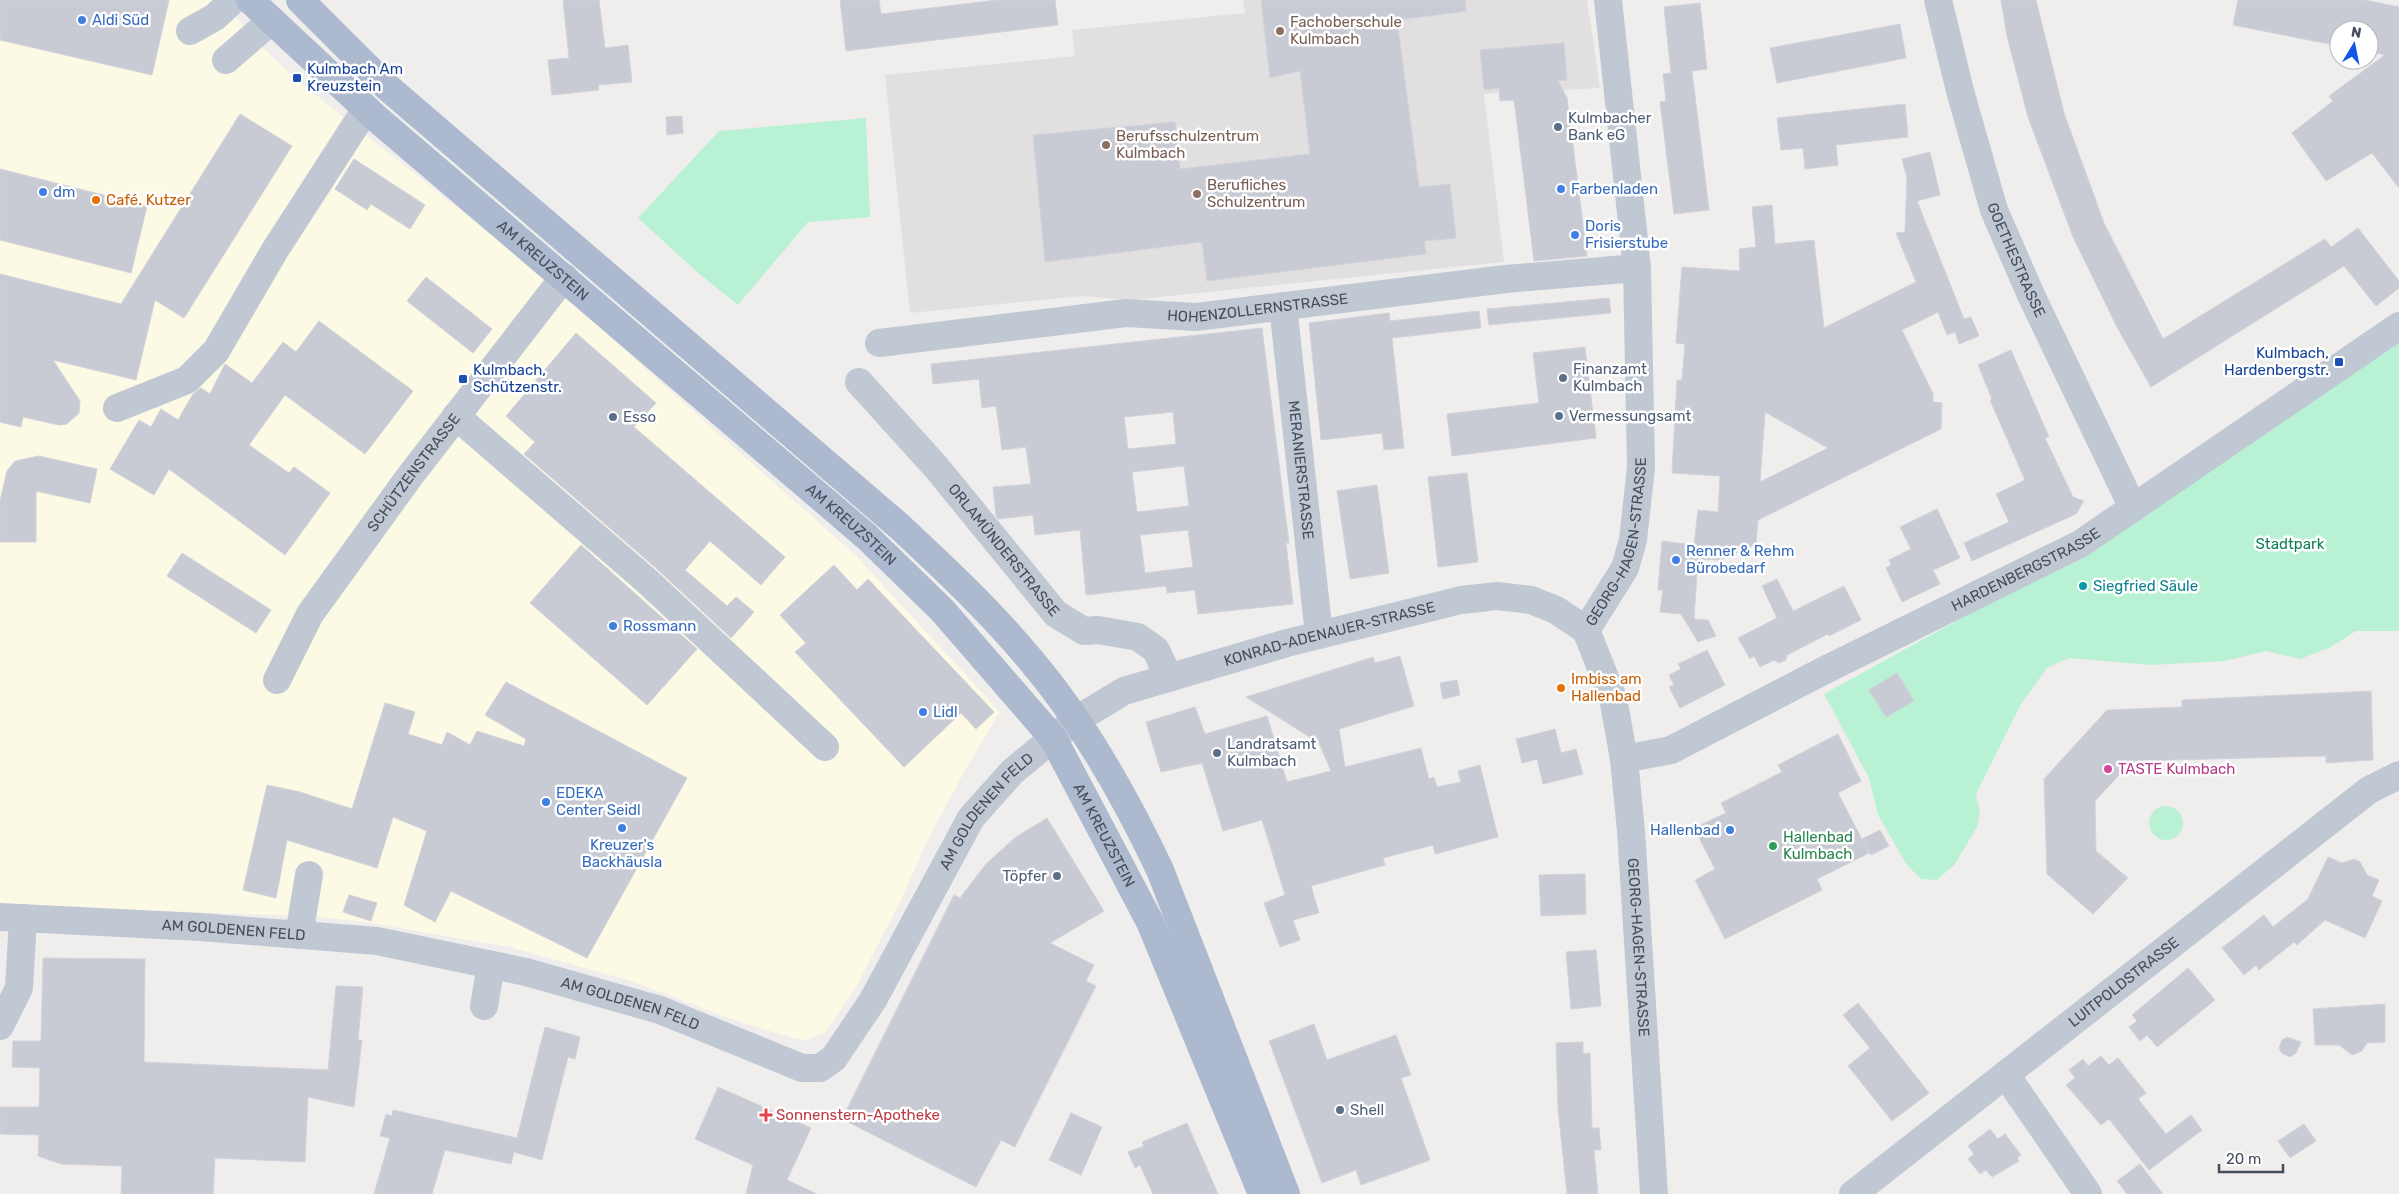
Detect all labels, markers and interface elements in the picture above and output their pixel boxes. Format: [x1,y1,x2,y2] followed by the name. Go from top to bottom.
[92,11,149,29] place label: Aldi Süd
[1290,13,1402,48] place label: Fachoberschule Kulmbach
[76,14,88,26] marker: Aldi Süd
[2329,20,2379,70] north arrow
[2350,23,2363,42] text: N
[1274,25,1286,37] marker: Fachoberschule Kulmbach
[307,60,403,95] place label: Kulmbach Am Kreuzstein
[291,72,303,84] marker: Kulmbach Am Kreuzstein
[1568,109,1652,144] place label: Kulmbacher Bank eG
[1552,121,1564,133] marker: Kulmbacher Bank eG
[1116,127,1259,162] place label: Berufsschulzentrum Kulmbach
[1100,139,1112,151] marker: Berufsschulzentrum Kulmbach
[1207,176,1305,211] place label: Berufliches Schulzentrum
[1571,180,1658,198] place label: Farbenladen
[53,183,75,201] place label: dm
[1555,183,1567,195] marker: Farbenladen
[37,186,49,198] marker: dm
[1191,188,1203,200] marker: Berufliches Schulzentrum
[106,191,191,209] place label: Café. Kutzer
[90,194,102,206] marker: Café. Kutzer
[1983,201,2049,320] street label: GOETHESTRASSE
[493,216,592,304] street label: AM KREUZSTEIN
[1585,217,1668,252] place label: Doris Frisierstube
[1569,229,1581,241] marker: Doris Frisierstube
[1167,289,1349,326] street label: HOHENZOLLERNSTRASSE
[2224,344,2329,379] place label: Kulmbach, Hardenbergstr.
[2333,356,2345,368] marker: Kulmbach, Hardenbergstr.
[1573,360,1647,395] place label: Finanzamt Kulmbach
[473,361,562,396] place label: Kulmbach, Schützenstr.
[1557,372,1569,384] marker: Finanzamt Kulmbach
[457,373,469,385] marker: Kulmbach, Schützenstr.
[1284,400,1317,540] street label: MERANIERSTRASSE
[1569,407,1691,425] place label: Vermessungsamt
[623,408,656,426] place label: Esso
[363,410,464,535] street label: SCHÜTZENSTRASSE
[1553,410,1565,422] marker: Vermessungsamt
[607,411,619,423] marker: Esso
[1582,457,1650,629] street label: GEORG-HAGEN-STRASSE
[802,480,900,569] street label: AM KREUZSTEIN
[944,480,1063,620] street label: ORLAMÜNDERSTRASSE
[1948,524,2104,615] street label: HARDENBERGSTRASSE
[2256,535,2325,553] park label: Stadtpark
[1686,542,1794,577] place label: Renner & Rehm Bürobedarf
[1670,554,1682,566] marker: Renner & Rehm Bürobedarf
[2093,577,2198,595] place label: Siegfried Säule
[2077,580,2089,592] marker: Siegfried Säule
[1222,598,1437,670] street label: KONRAD-ADENAUER-STRASSE
[623,617,696,635] place label: Rossmann
[607,620,619,632] marker: Rossmann
[1571,670,1642,705] place label: Imbiss am Hallenbad
[1555,682,1567,694] marker: Imbiss am Hallenbad
[933,703,958,721] place label: Lidl
[917,706,929,718] marker: Lidl
[1227,735,1317,770] place label: Landratsamt Kulmbach
[1211,747,1223,759] marker: Landratsamt Kulmbach
[936,749,1037,873] street label: AM GOLDENEN FELD
[2118,760,2235,778] place label: TASTE Kulmbach
[2102,763,2114,775] marker: TASTE Kulmbach
[1070,780,1139,890] street label: AM KREUZSTEIN
[556,784,641,819] place label: EDEKA Center Seidl
[540,796,552,808] marker: EDEKA Center Seidl
[1650,821,1720,839] place label: Hallenbad
[616,822,628,834] marker: Kreuzer's Backhäusla
[1724,824,1736,836] marker: Hallenbad
[1783,828,1853,863] place label: Hallenbad Kulmbach
[582,836,662,871] place label: Kreuzer's Backhäusla
[1767,840,1779,852] marker: Hallenbad Kulmbach
[1624,857,1653,1037] street label: GEORG-HAGEN-STRASSE
[1003,867,1047,885] place label: Töpfer
[1051,870,1063,882] marker: Töpfer
[161,916,306,944] street label: AM GOLDENEN FELD
[2065,933,2183,1031] street label: LUITPOLDSTRASSE
[559,973,702,1034] street label: AM GOLDENEN FELD
[1350,1101,1384,1119] place label: Shell
[1334,1104,1346,1116] marker: Shell
[776,1106,940,1124] place label: Sonnenstern-Apotheke
[760,1109,772,1121] marker: Sonnenstern-Apotheke
[2219,1142,2283,1174] scale bar
[2226,1150,2261,1168] text: 20 m

